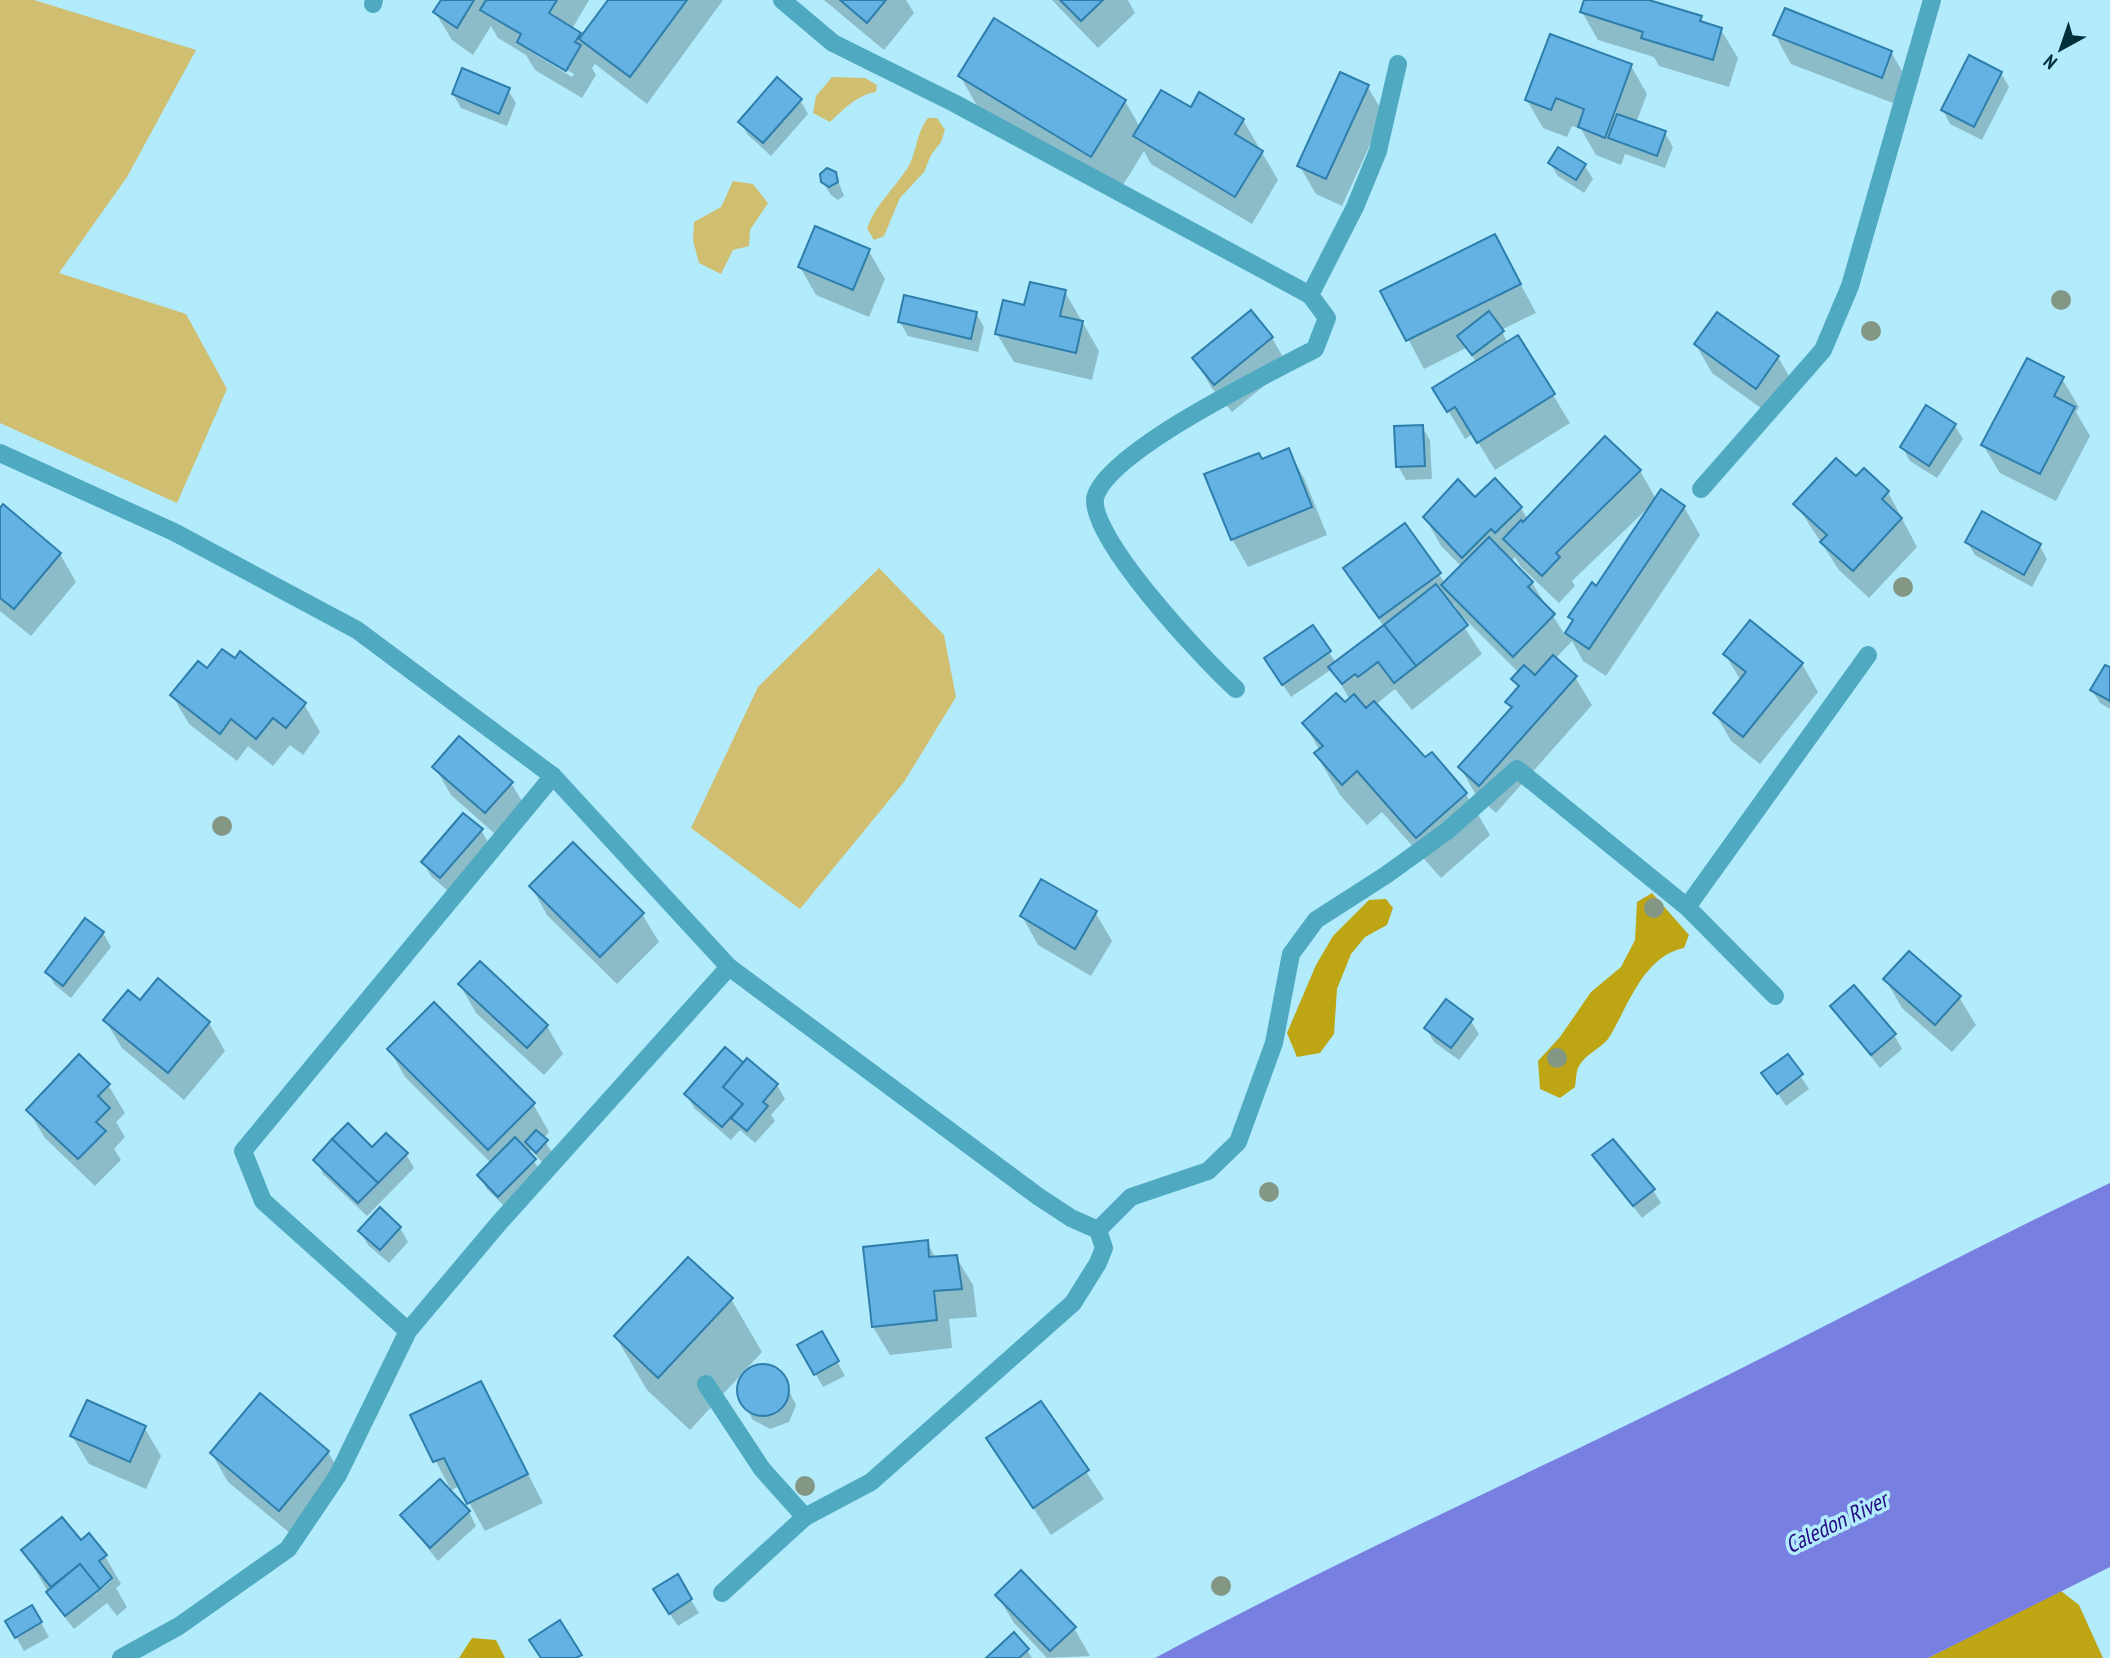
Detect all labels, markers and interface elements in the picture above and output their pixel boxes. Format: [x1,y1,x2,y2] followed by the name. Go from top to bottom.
[2026,14,2096,84] north arrow
[2038,50,2062,75] text: N
[1780,1483,1895,1559] water label: Caledon River

